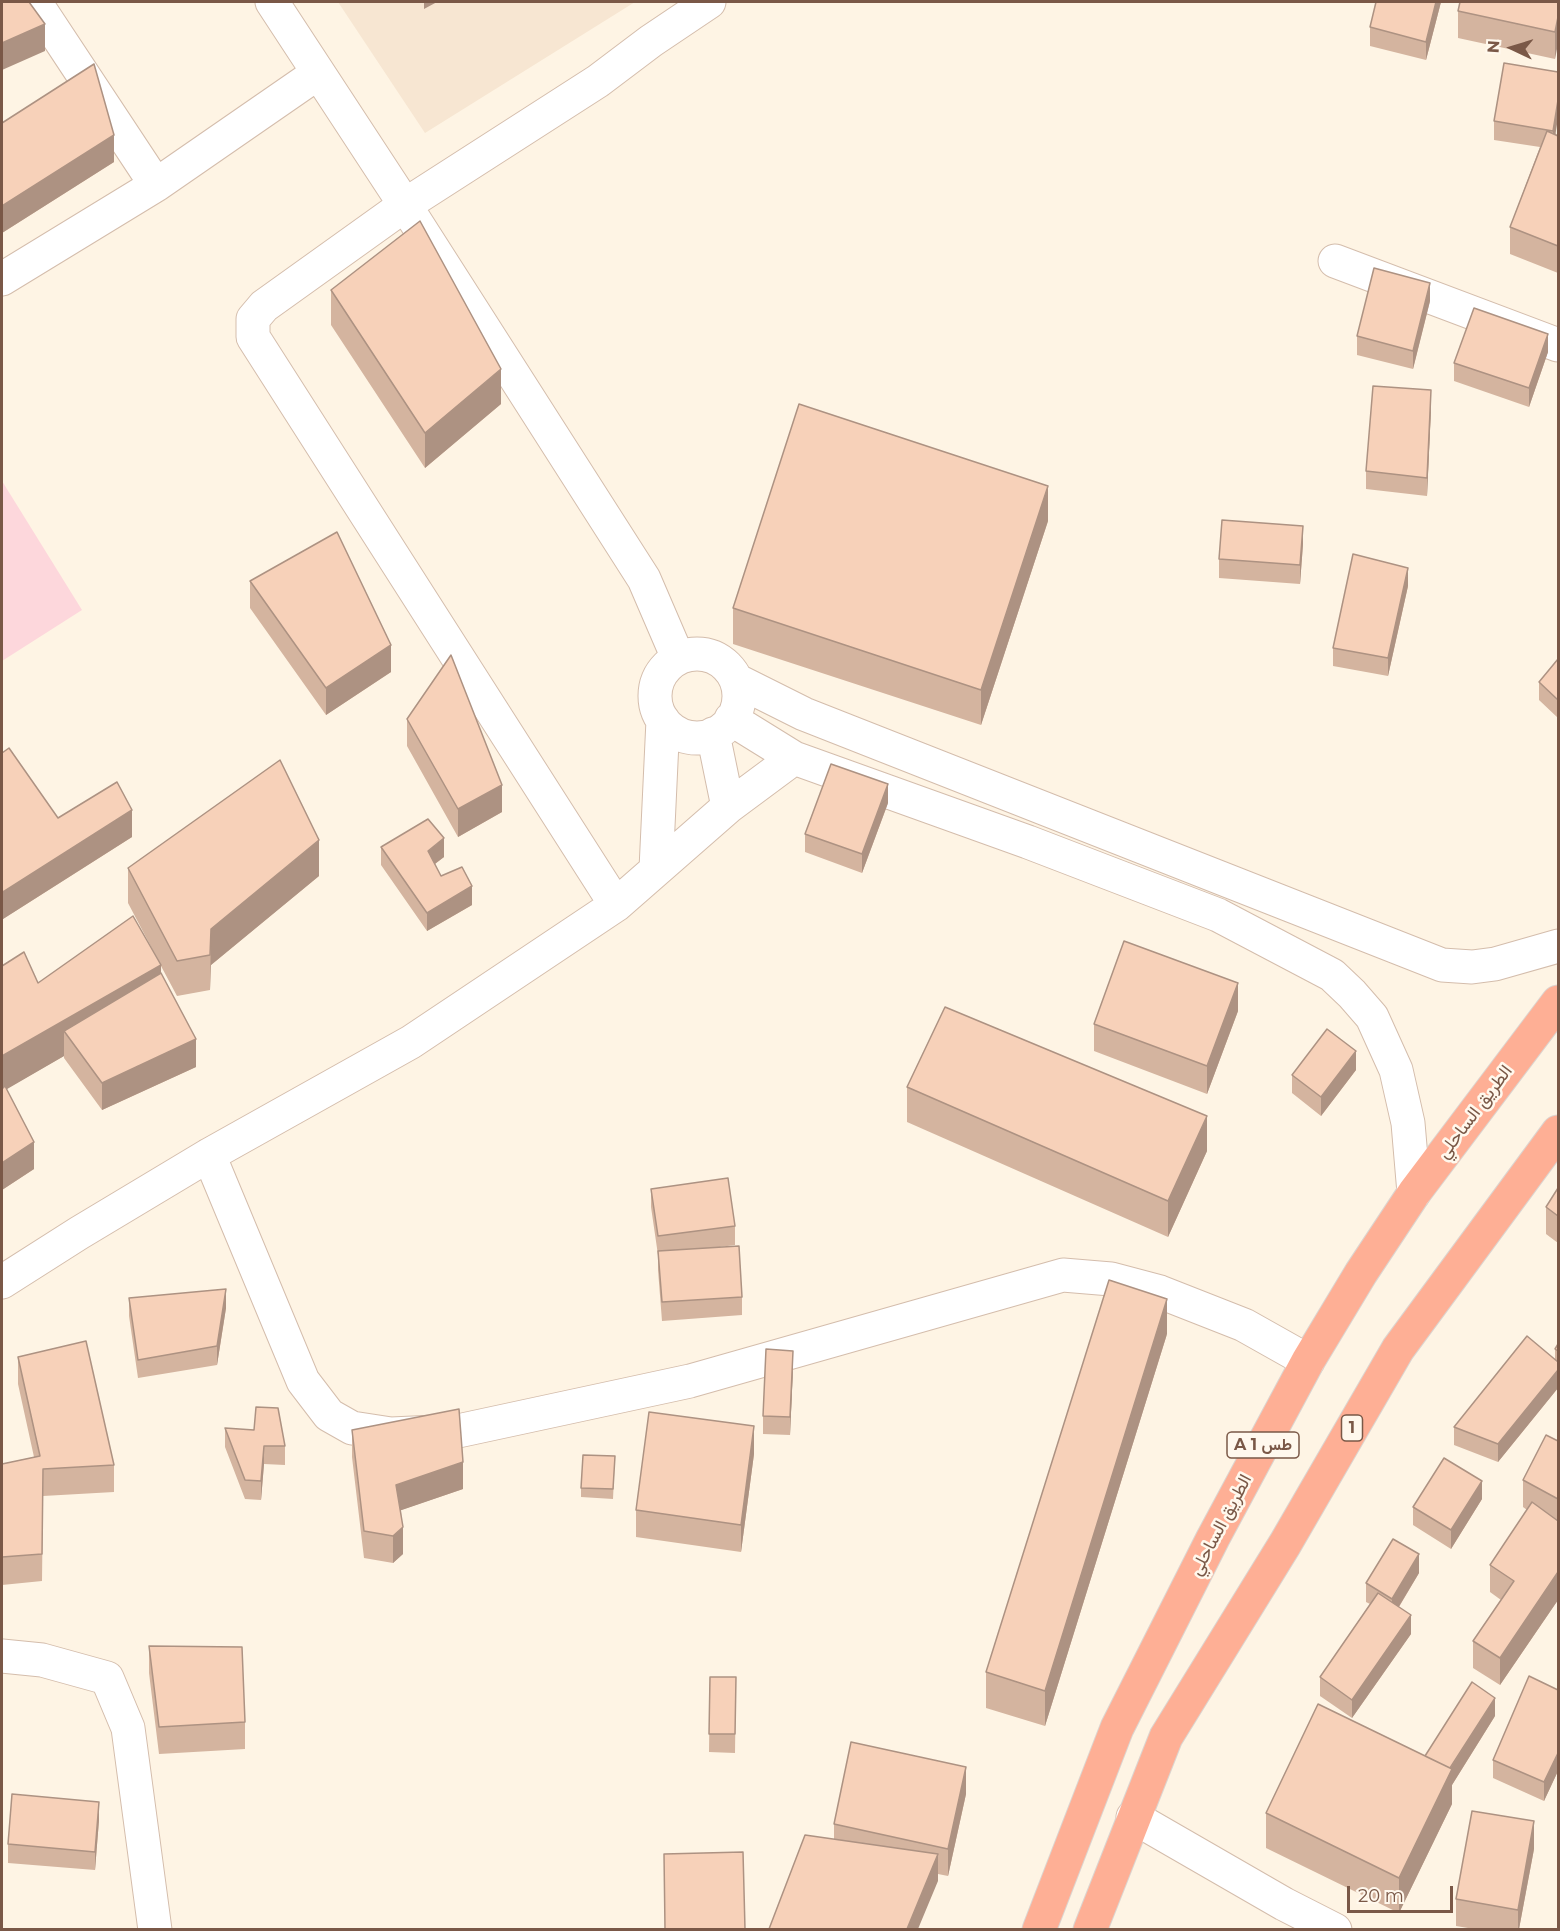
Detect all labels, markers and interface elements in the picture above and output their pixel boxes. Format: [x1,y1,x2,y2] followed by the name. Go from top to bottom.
[1482,18,1542,78] north arrow
[1484,40,1503,54] text: N
[1433,1061,1517,1163] street label: الطريق الساحلي
[1342,1415,1362,1441] road number: 1
[1227,1432,1299,1458] road number: A 1 طس
[1185,1471,1257,1579] street label: الطريق الساحلي
[1350,1874,1456,1912] scale bar
[1358,1885,1404,1907] text: 20 m

